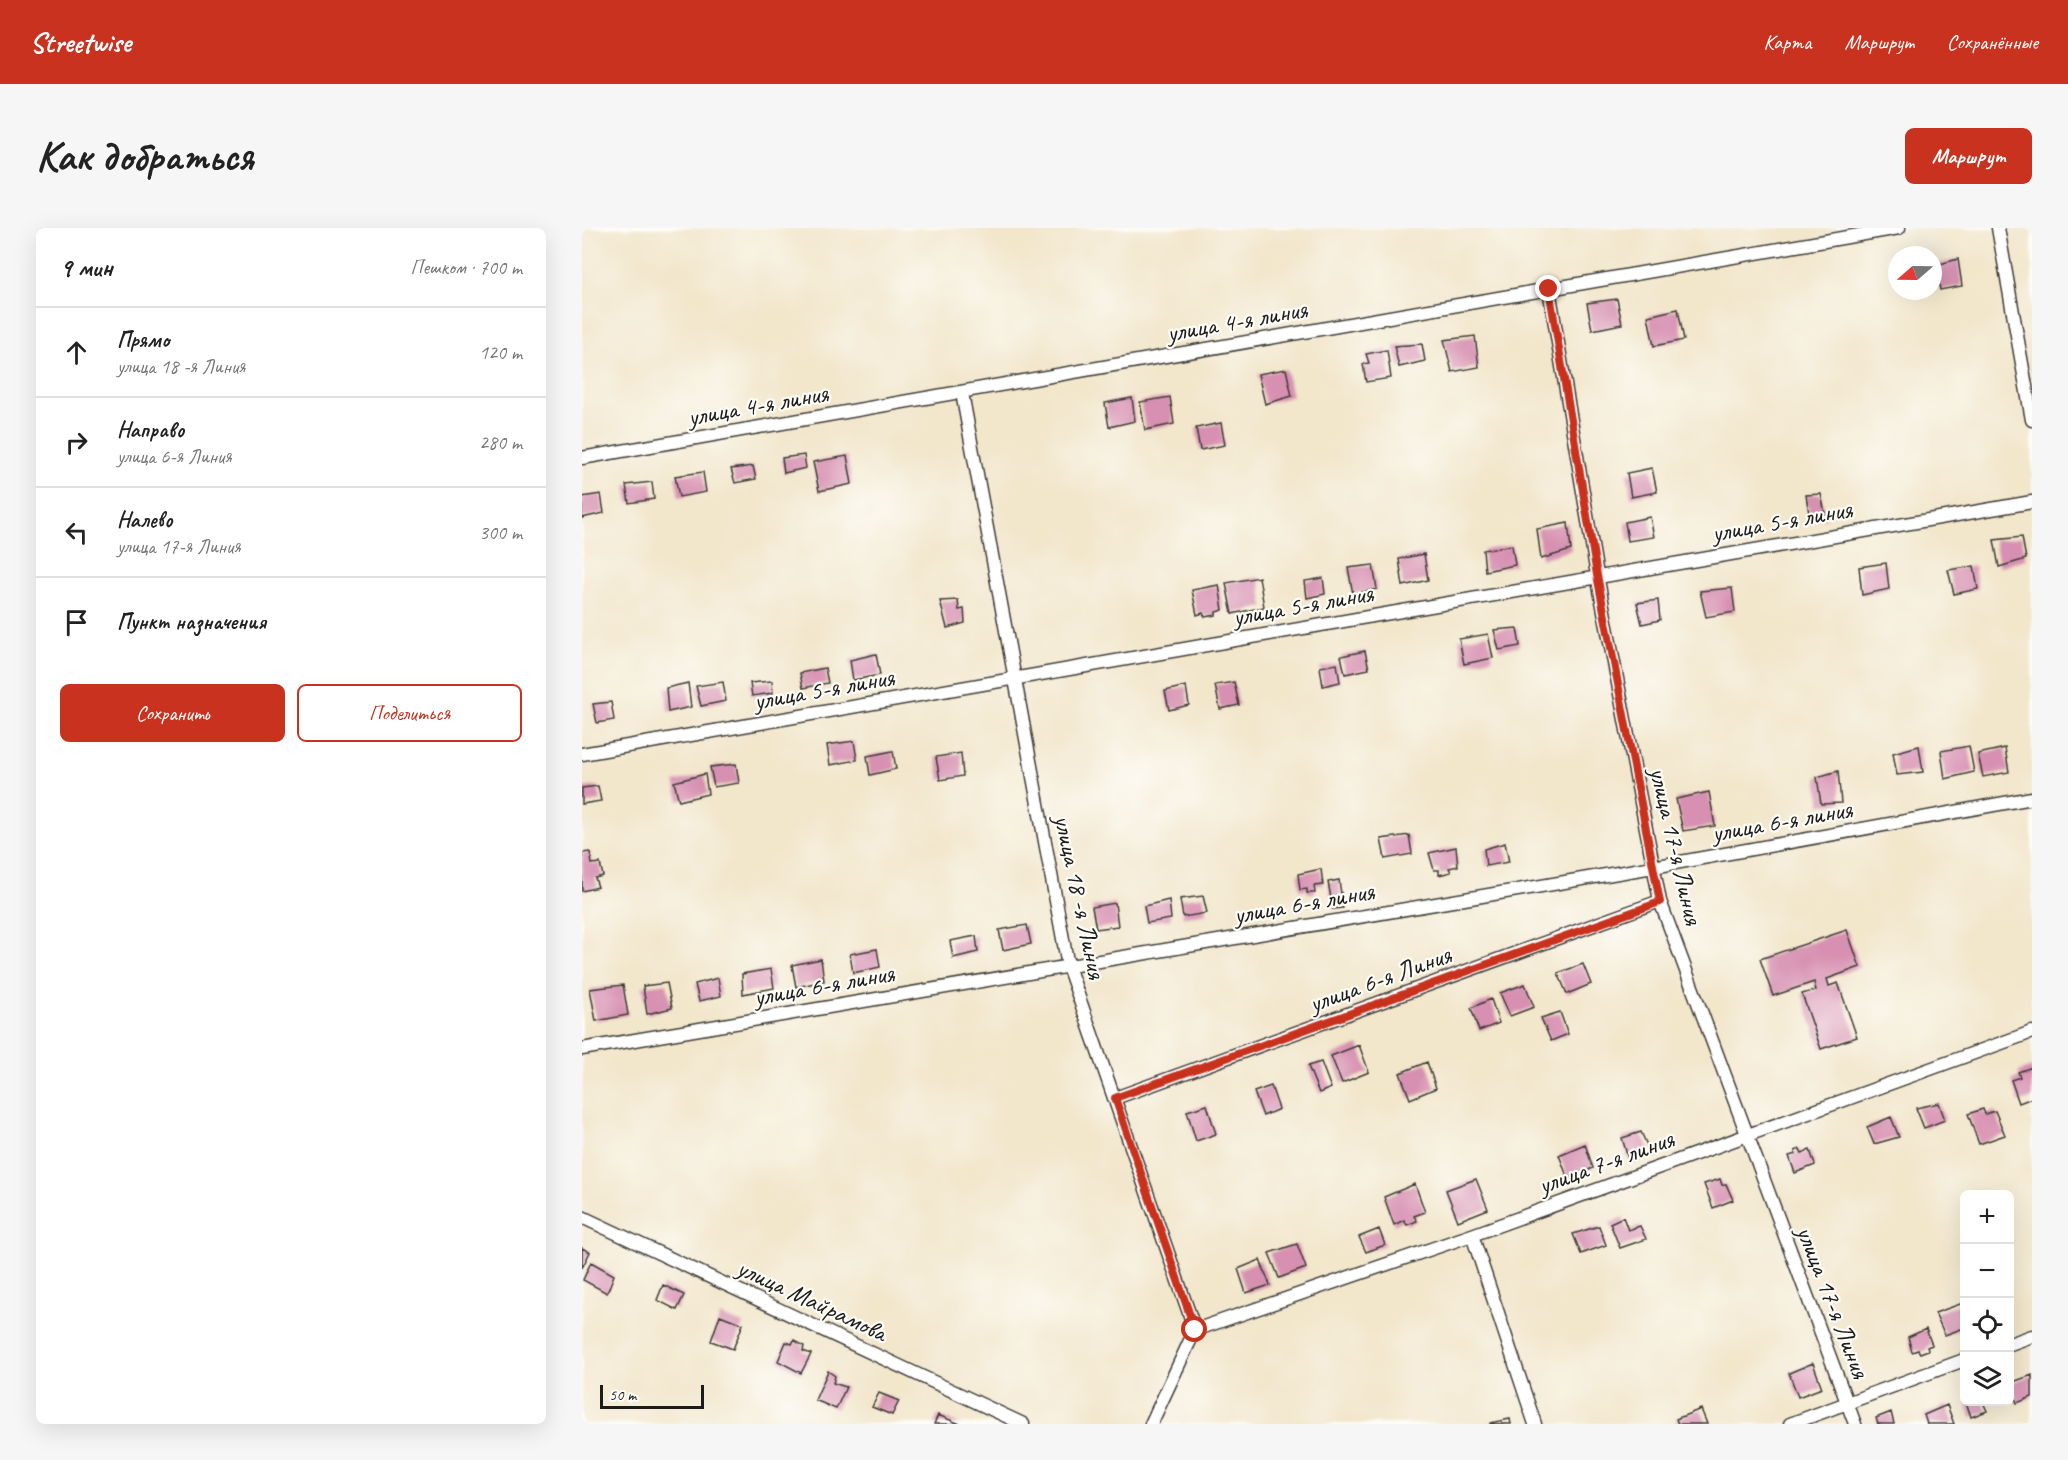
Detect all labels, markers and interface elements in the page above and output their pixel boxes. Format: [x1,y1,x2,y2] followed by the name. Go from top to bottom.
[30,25,131,60] text: Streetwise
[1763,29,1812,55] text: Карта
[1845,29,1914,55] text: Маршрут
[1947,29,2038,55] text: Сохранённые
[1905,128,2032,184] button: Маршрут
[36,130,253,183] text: Как добраться
[1888,246,1942,300] north arrow
[60,251,113,284] text: 9 мин
[410,255,522,280] text: Пешком · 700 m
[1535,275,1561,301] route end
[1162,292,1311,350] street label: улица 4-я линия
[117,326,169,354] text: Прямо
[60,336,93,369] icon: ahead
[479,340,522,365] text: 120 m
[117,354,245,379] text: улица 18 -я Линия
[683,376,832,434] street label: улица 4-я линия
[117,416,184,444] text: Направо
[60,426,93,459] icon: right
[479,430,522,455] text: 280 m
[117,444,231,469] text: улица 6-я Линия
[1707,492,1856,550] street label: улица 5-я линия
[117,506,173,534] text: Налево
[60,516,93,549] icon: left
[479,520,522,545] text: 300 m
[117,534,240,559] text: улица 17-я Линия
[1228,576,1377,634] street label: улица 5-я линия
[60,606,93,639] icon: arrive
[117,608,266,636] text: Пункт назначения
[749,660,898,718] street label: улица 5-я линия
[60,684,285,742] button: Сохранить
[297,684,522,742] button: Поделиться
[1641,762,1710,929] street label: улица 17-я Линия
[1707,792,1856,850] street label: улица 6-я линия
[1046,810,1114,984] street label: улица 18 -я Линия
[1229,874,1378,932] street label: улица 6-я линия
[1303,938,1457,1021] street label: улица 6-я Линия
[749,956,898,1014] street label: улица 6-я линия
[1532,1122,1680,1202] street label: улица 7-я линия
[1960,1190,2014,1406] map controls
[1960,1190,2014,1244] button: +
[1788,1219,1878,1384] street label: улица 17-я Линия
[1960,1244,2014,1298] button: −
[730,1250,894,1350] street label: улица Майрамова
[1960,1298,2014,1352] button: locate
[1181,1316,1207,1342] route start
[1960,1352,2014,1406] button: layers
[600,1382,704,1410] scale bar
[609,1385,636,1405] text: 50 m

